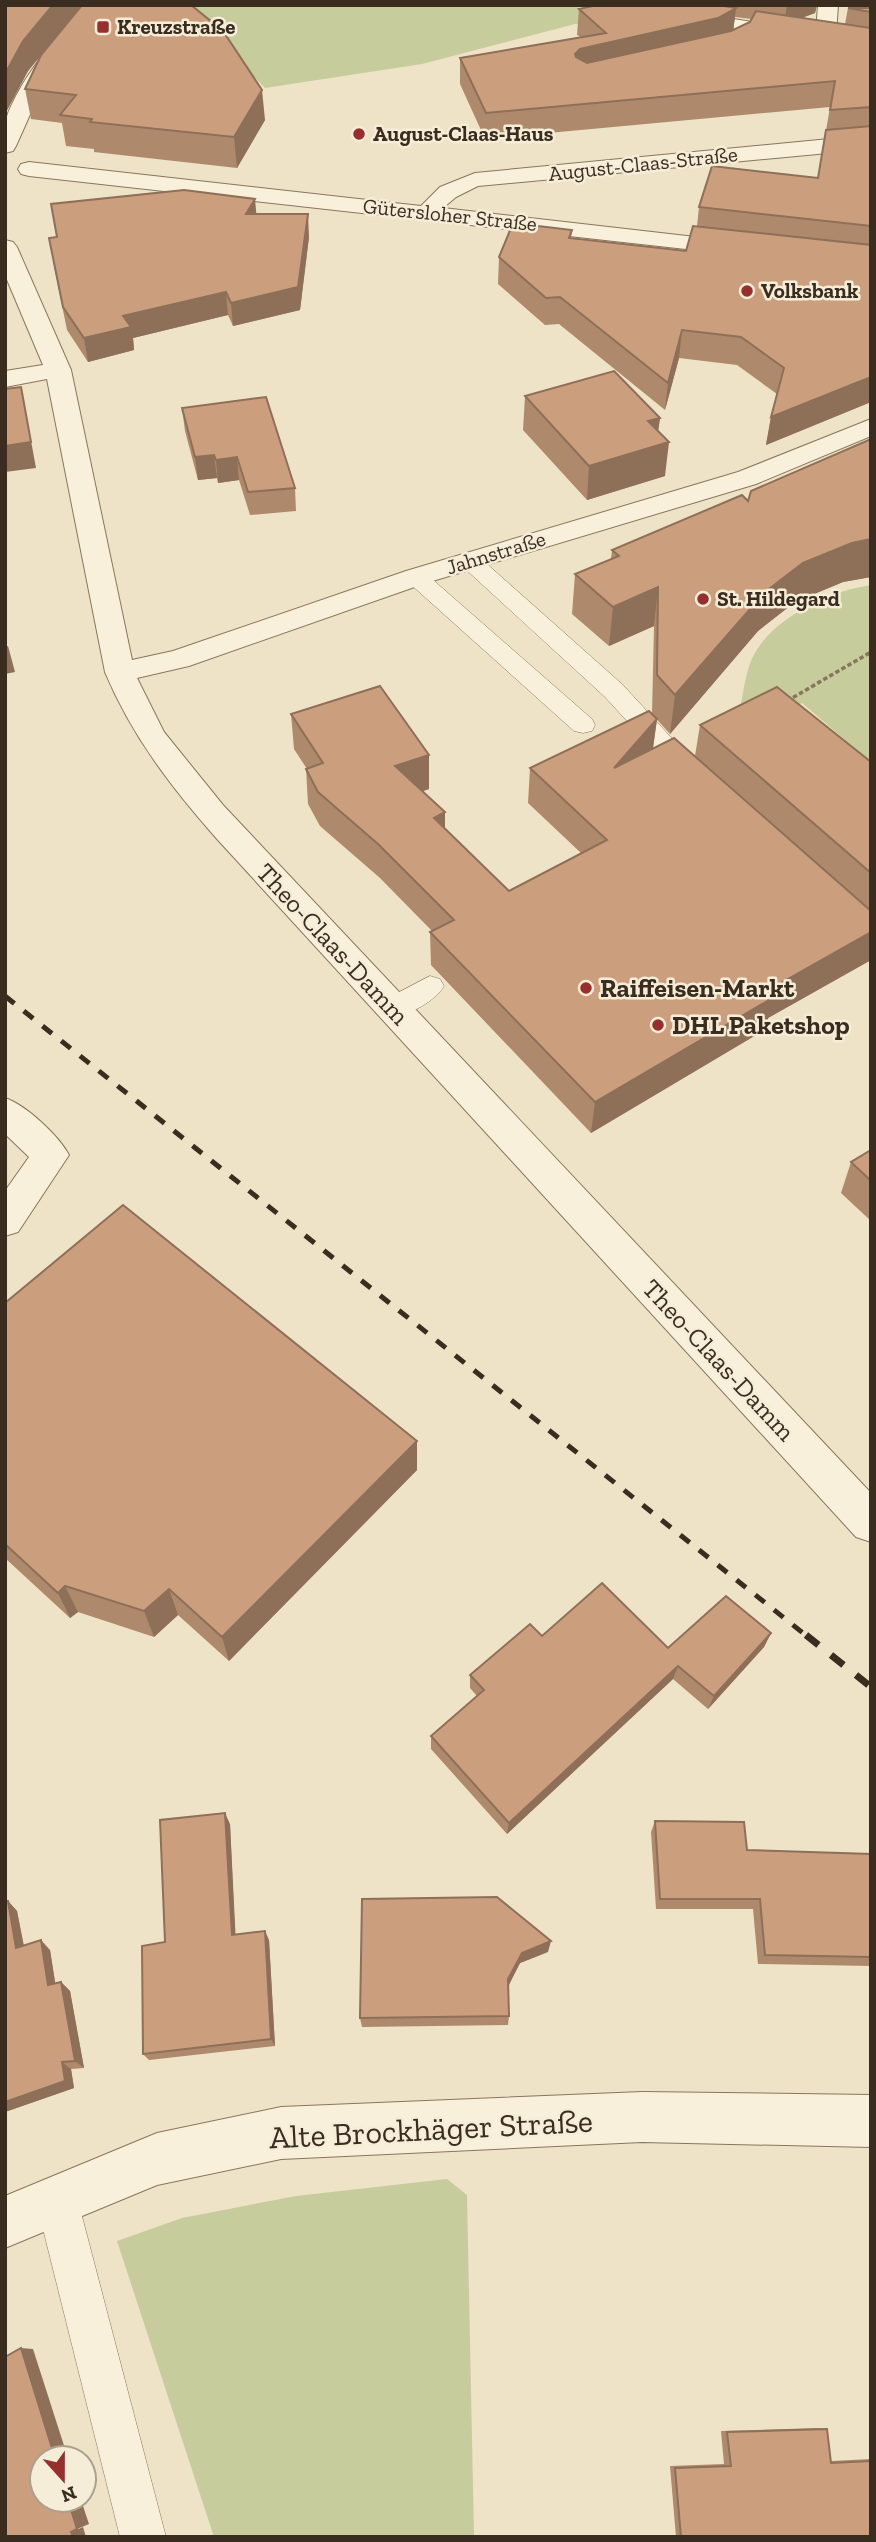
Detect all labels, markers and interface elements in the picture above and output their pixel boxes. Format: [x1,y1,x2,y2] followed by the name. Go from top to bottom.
[117,14,235,39] place label: Kreuzstraße
[95,19,111,35] marker: Kreuzstraße
[373,121,554,146] place label: August-Claas-Haus
[351,126,367,142] marker: August-Claas-Haus
[547,141,739,186] street label: August-Claas-Straße
[362,193,538,236] street label: Gütersloher Straße
[761,278,859,303] place label: Volksbank
[739,283,755,299] marker: Volksbank
[443,526,549,579] street label: Jahnstraße
[717,586,840,611] place label: St. Hildegard
[695,591,711,607] marker: St. Hildegard
[250,856,417,1032] street label: Theo-Claas-Damm
[600,972,795,1004] place label: Raiffeisen-Markt
[578,980,594,996] marker: Raiffeisen-Markt
[672,1009,850,1041] place label: DHL Paketshop
[650,1017,666,1033] marker: DHL Paketshop
[636,1272,803,1448] street label: Theo-Claas-Damm
[268,2102,594,2156] street label: Alte Brockhäger Straße
[28,2444,98,2514] north arrow
[58,2481,80,2508] text: N

